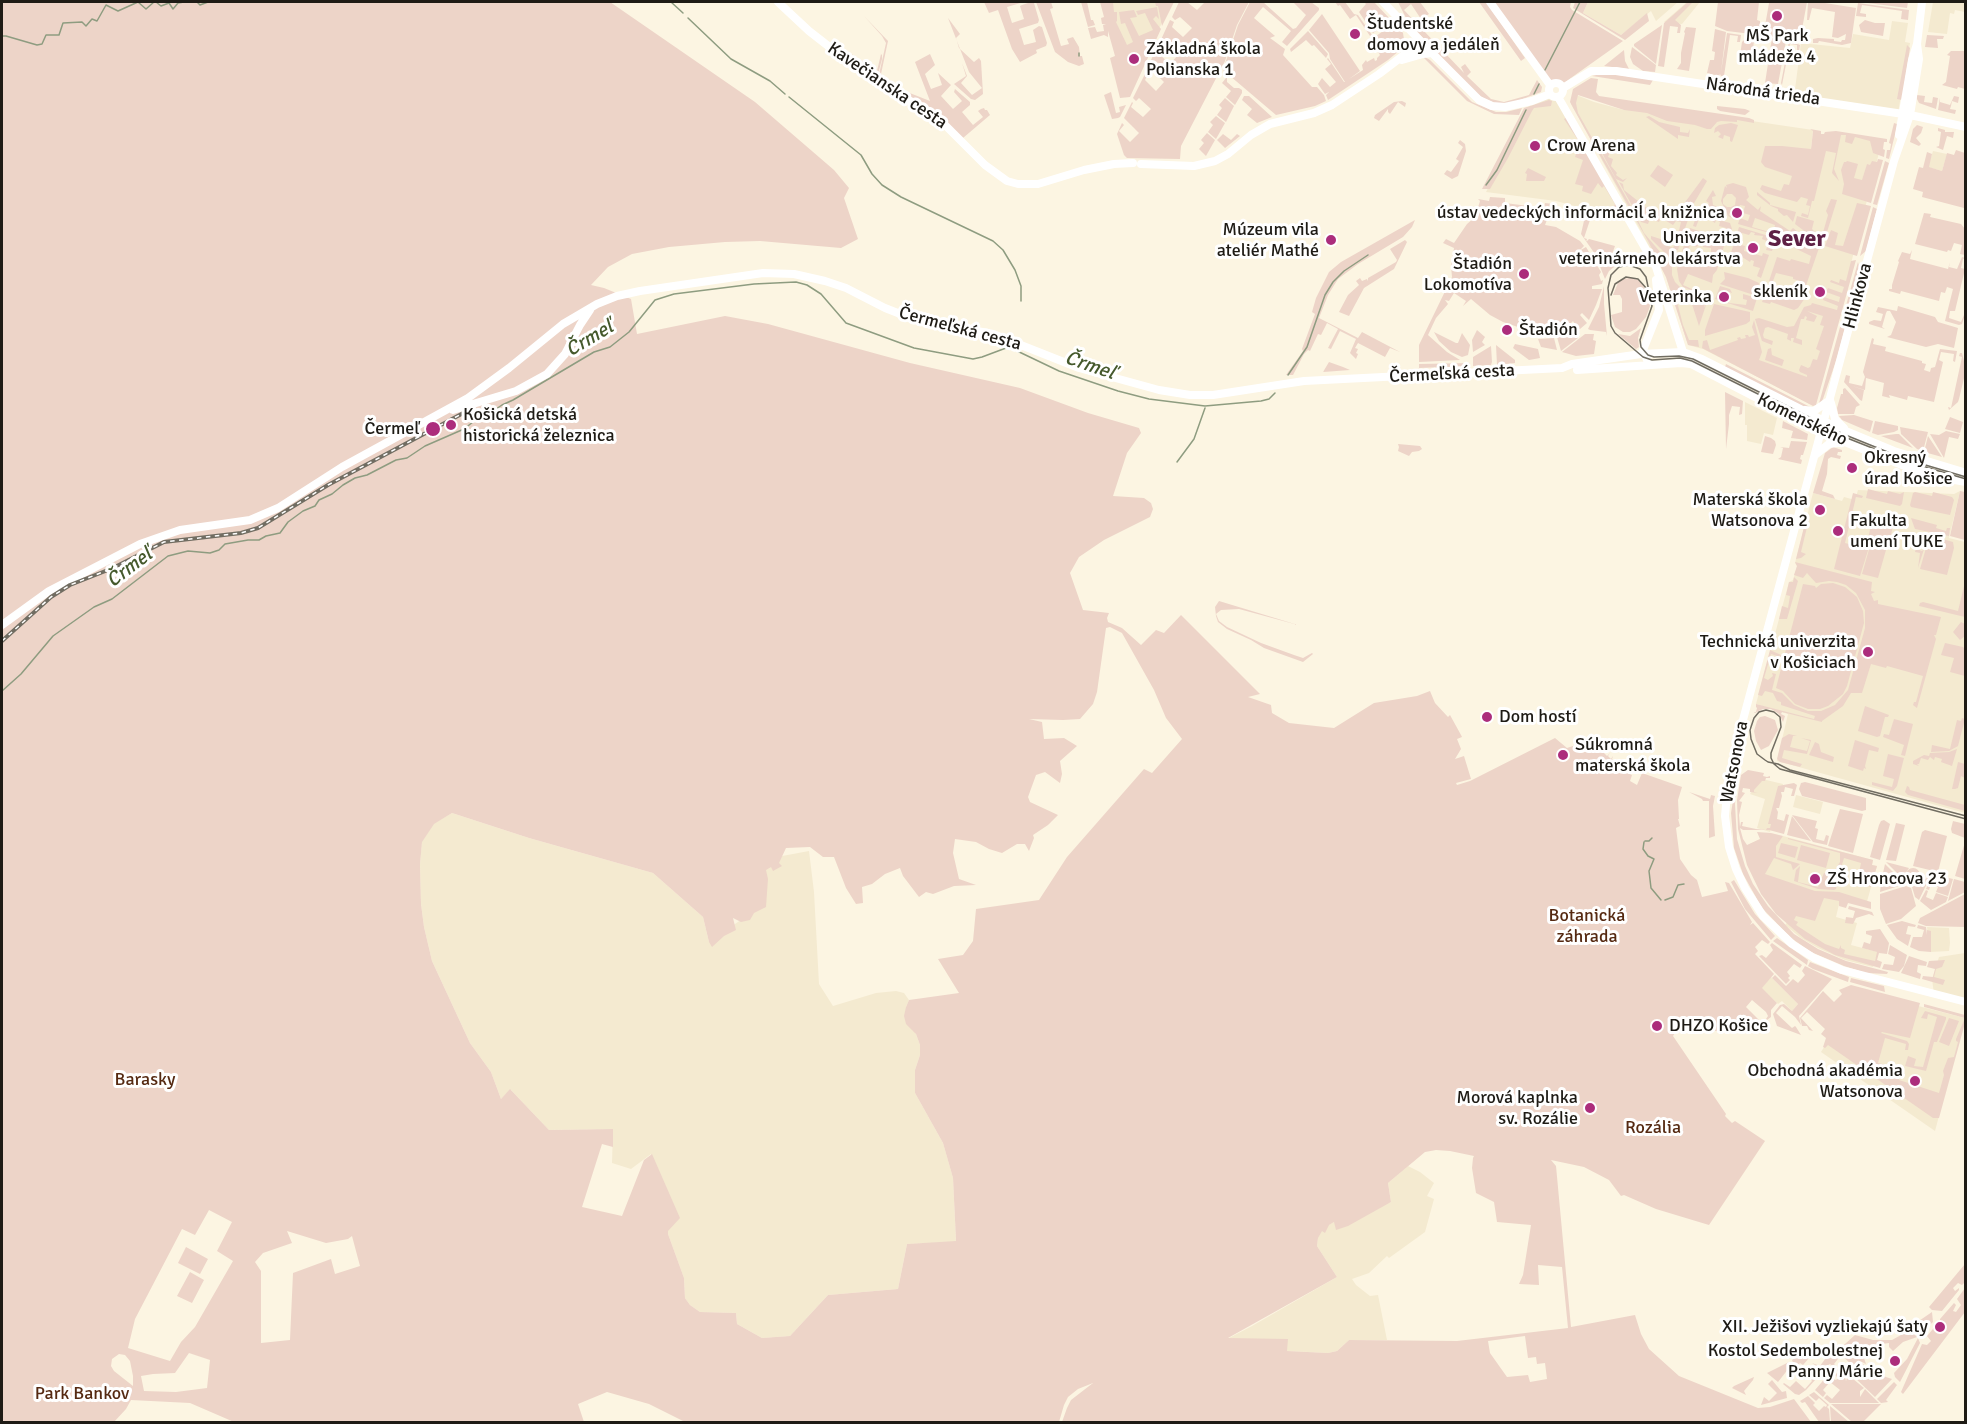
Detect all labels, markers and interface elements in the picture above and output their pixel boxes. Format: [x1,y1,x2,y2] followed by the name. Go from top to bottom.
[1770,9,1784,23] marker: MŠ Park mládeže 4
[1367,13,1500,56] place label: Študentské domovy a jedáleň
[1738,25,1816,68] place label: MŠ Park mládeže 4
[1348,27,1362,41] marker: Študentské domovy a jedáleň
[823,38,951,134] street label: Kavečianska cesta
[1146,38,1261,80] place label: Základná škola Polianska 1
[1127,52,1141,66] marker: Základná škola Polianska 1
[1704,73,1822,111] street label: Národná trieda
[1547,135,1636,157] place label: Crow Arena
[1528,139,1542,153] marker: Crow Arena
[1437,202,1725,224] place label: ústav vedeckých informáciĺ a knižnica
[1730,206,1744,220] marker: ústav vedeckých informáciĺ a knižnica
[1217,219,1319,262] place label: Múzeum vila ateliér Mathé
[1768,226,1826,254] district label: Sever
[1559,227,1741,270] place label: Univerzita veterinárneho lekárstva
[1324,233,1338,247] marker: Múzeum vila ateliér Mathé
[1746,241,1760,255] marker: Univerzita veterinárneho lekárstva
[1424,253,1512,296] place label: Štadión Lokomotíva
[1839,261,1877,331] street label: Hlinkova
[1517,267,1531,281] marker: Štadión Lokomotíva
[1754,281,1808,303] place label: skleník
[1813,285,1827,299] marker: skleník
[1639,286,1712,308] place label: Veterinka
[1717,290,1731,304] marker: Veterinka
[896,302,1024,356] street label: Čermeľská cesta
[562,315,618,363] water label: Črmeľ
[1519,319,1578,341] place label: Štadión
[1500,323,1514,337] marker: Štadión
[1062,346,1118,386] water label: Črmeľ
[1389,360,1515,388] street label: Čermeľská cesta
[1753,389,1851,451] street label: Komenského
[463,404,615,446] place label: Košická detská historická železnica
[365,418,420,440] place label: Čermeľ
[444,418,458,432] marker: Košická detská historická železnica
[424,420,442,438] marker: Čermeľ
[1864,447,1953,490] place label: Okresný úrad Košice
[1845,461,1859,475] marker: Okresný úrad Košice
[1692,489,1808,532] place label: Materská škola Watsonova 2
[1813,503,1827,517] marker: Materská škola Watsonova 2
[1850,510,1944,552] place label: Fakulta umení TUKE
[1831,524,1845,538] marker: Fakulta umení TUKE
[102,543,158,593] water label: Črmeľ
[1700,631,1856,674] place label: Technická univerzita v Košiciach
[1861,645,1875,659] marker: Technická univerzita v Košiciach
[1499,706,1577,728] place label: Dom hostí
[1480,710,1494,724] marker: Dom hostí
[1716,719,1754,805] street label: Watsonova
[1575,734,1690,777] place label: Súkromná materská škola
[1556,748,1570,762] marker: Súkromná materská škola
[1827,868,1947,890] place label: ZŠ Hroncova 23
[1808,872,1822,886] marker: ZŠ Hroncova 23
[1549,905,1625,948] park label: Botanická záhrada
[1669,1015,1768,1037] place label: DHZO Košice
[1650,1019,1664,1033] marker: DHZO Košice
[1747,1060,1903,1102] place label: Obchodná akadémia Watsonova
[115,1069,175,1091] park label: Barasky
[1908,1074,1922,1088] marker: Obchodná akadémia Watsonova
[1456,1087,1578,1130] place label: Morová kaplnka sv. Rozálie
[1583,1101,1597,1115] marker: Morová kaplnka sv. Rozálie
[1625,1117,1681,1139] park label: Rozália
[1722,1316,1928,1338] place label: XII. Ježišovi vyzliekajú šaty
[1933,1320,1947,1334] marker: XII. Ježišovi vyzliekajú šaty
[1708,1340,1883,1382] place label: Kostol Sedembolestnej Panny Márie
[1888,1354,1902,1368] marker: Kostol Sedembolestnej Panny Márie
[35,1383,129,1405] park label: Park Bankov

